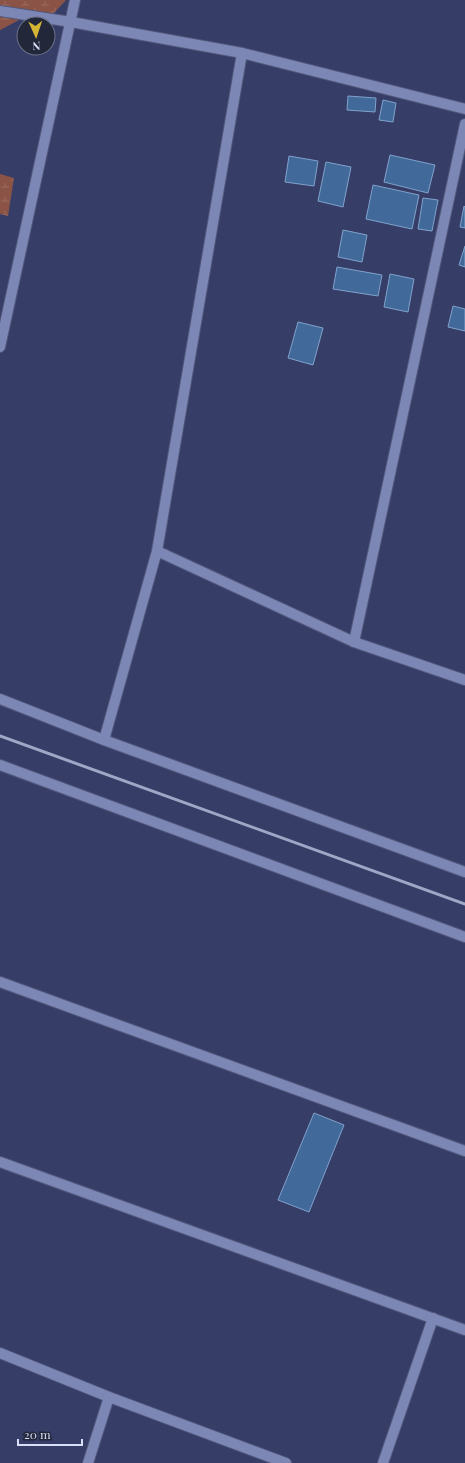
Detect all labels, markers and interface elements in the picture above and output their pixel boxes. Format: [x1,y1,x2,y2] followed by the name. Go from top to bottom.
[16,16,56,56] north arrow
[32,39,41,54] text: N
[18,1421,82,1447] scale bar
[24,1426,51,1442] text: 20 m

